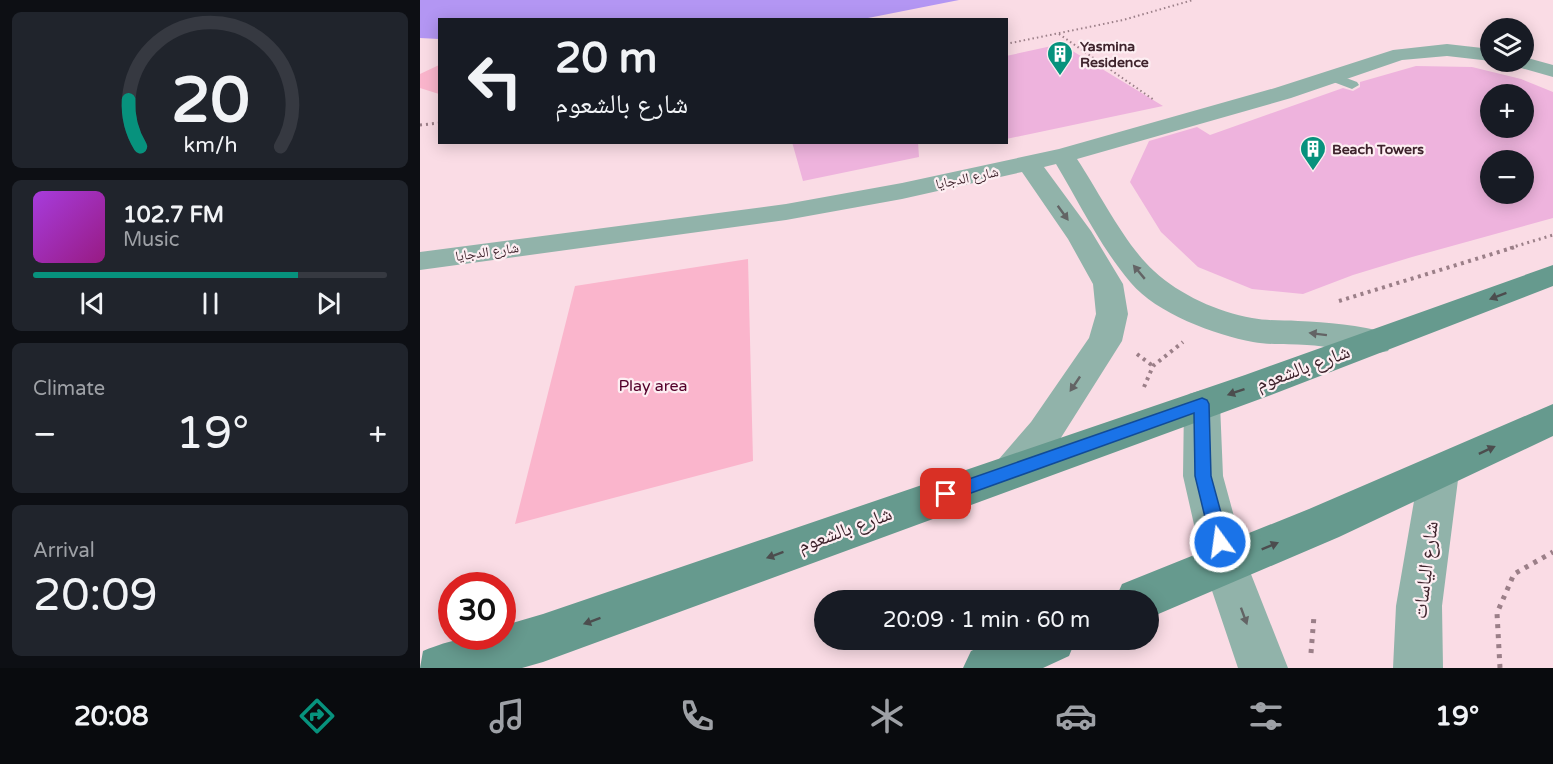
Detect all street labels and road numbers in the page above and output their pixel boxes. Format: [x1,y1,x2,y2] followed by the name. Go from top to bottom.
[934,163,1000,194] street label: شارع الدجايا
[454,239,520,266] street label: شارع الدجايا
[1253,340,1354,397] street label: شارع بالشعوم
[795,502,896,559] street label: شارع بالشعوم
[1408,520,1444,620] street label: شارع الياسات

